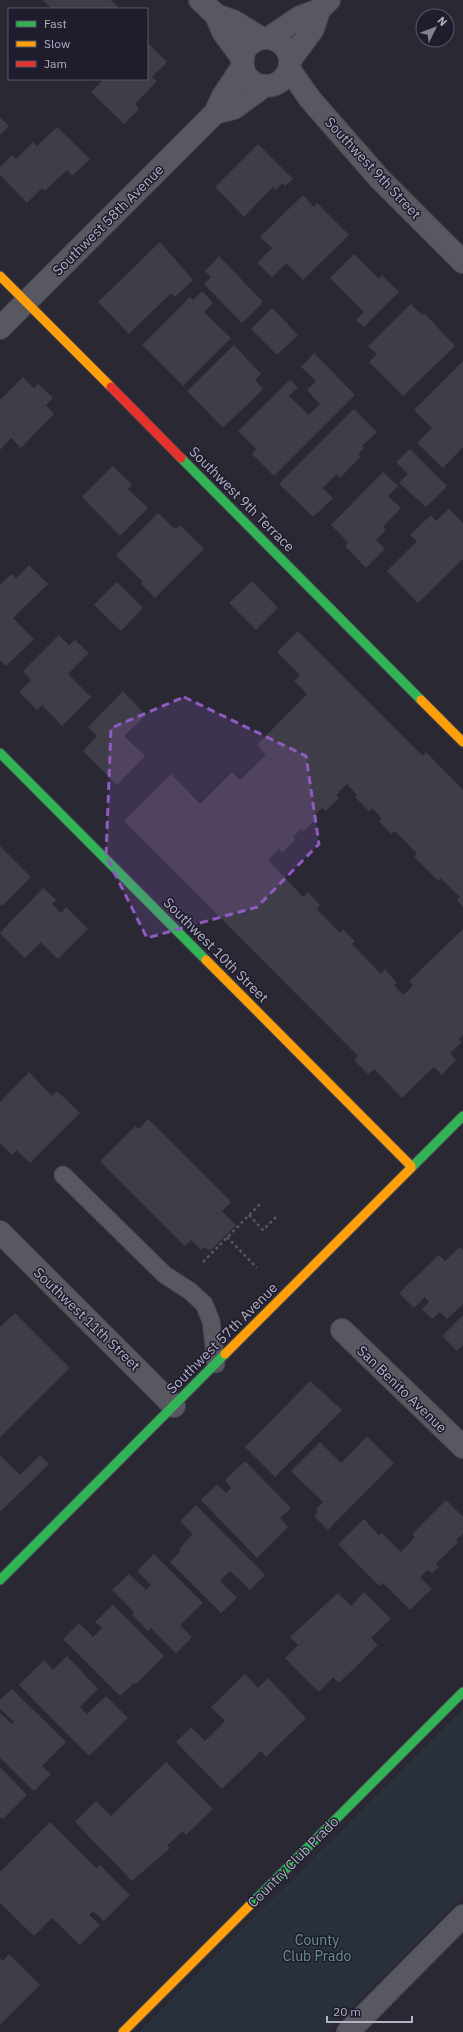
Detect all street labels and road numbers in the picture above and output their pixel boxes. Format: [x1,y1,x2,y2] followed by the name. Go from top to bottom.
[321,113,425,223] street label: Southwest 9th Street
[49,160,168,279] street label: Southwest 58th Avenue
[186,443,299,556] street label: Southwest 9th Terrace
[160,894,272,1006] street label: Southwest 10th Street
[30,1263,144,1375] street label: Southwest 11th Street
[163,1278,282,1397] street label: Southwest 57th Avenue
[353,1342,451,1437] street label: San Benito Avenue
[244,1813,342,1911] street label: Country Club Prado

